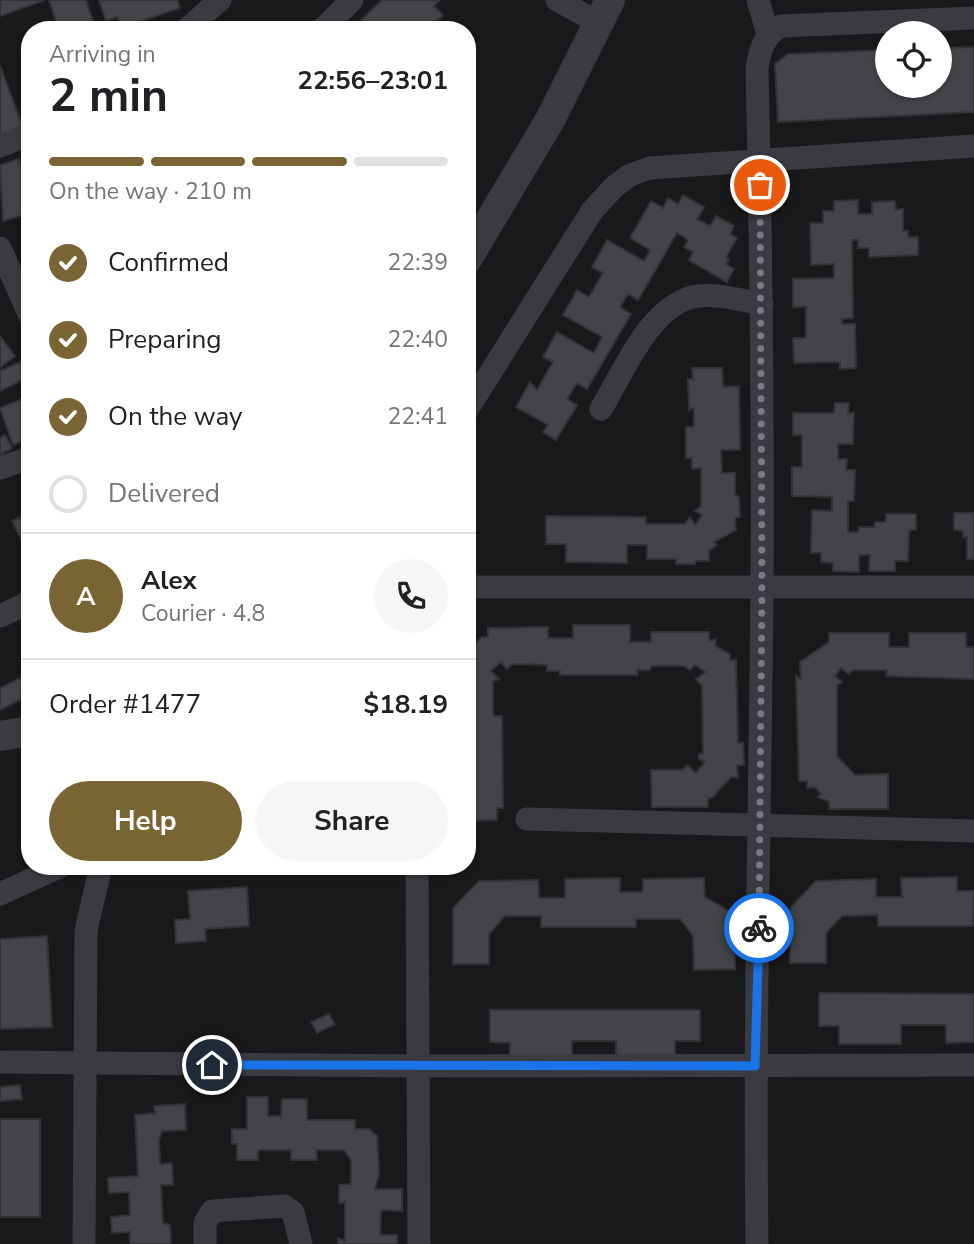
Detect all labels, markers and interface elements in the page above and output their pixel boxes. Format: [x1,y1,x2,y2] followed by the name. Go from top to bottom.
[875,21,952,98] map controls
[875,21,952,98] button: locate
[49,39,156,70] text: Arriving in
[297,63,448,98] text: 22:56–23:01
[49,64,168,127] text: 2 min
[730,155,790,215] pin
[741,166,779,204] icon: bag
[49,176,252,207] text: On the way · 210 m
[49,244,87,282] icon: check
[108,245,229,280] text: Confirmed
[388,247,448,278] text: 22:39
[49,321,87,359] icon: check
[108,322,221,357] text: Preparing
[388,324,448,355] text: 22:40
[49,398,87,436] icon: check
[108,399,242,434] text: On the way
[388,401,448,432] text: 22:41
[108,476,220,511] text: Delivered
[374,559,448,633] button: phone
[141,563,197,598] text: Alex
[76,579,96,614] text: A
[141,598,265,629] text: Courier · 4.8
[49,687,201,722] text: Order #1477
[364,687,448,722] text: $18.19
[49,781,242,861] button: Help
[256,781,448,861] button: Share
[724,893,794,963] courier
[740,909,778,947] icon: bike
[182,1035,242,1095] pin
[193,1046,231,1084] icon: home

